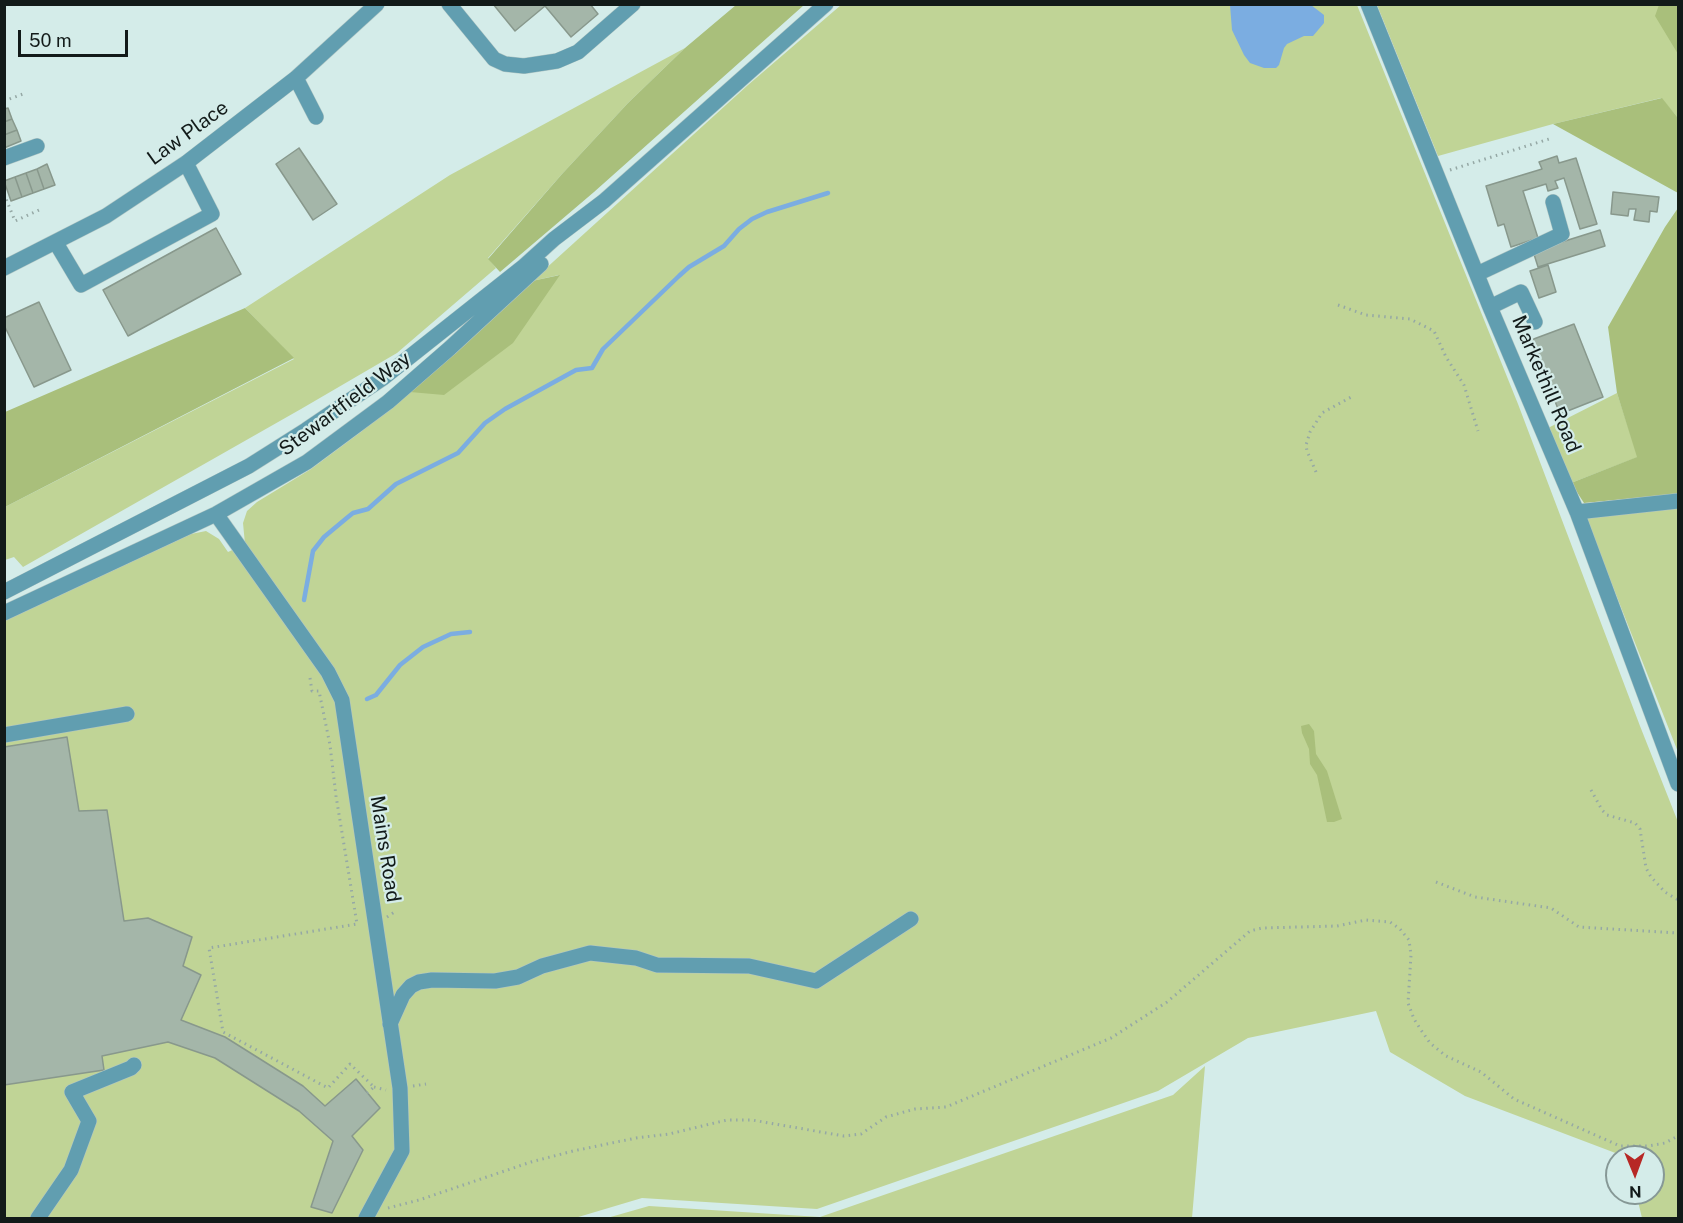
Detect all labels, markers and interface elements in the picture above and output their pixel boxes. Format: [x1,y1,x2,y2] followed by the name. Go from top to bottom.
[21,18,130,56] scale bar
[29,30,72,51] text: 50 m
[143,96,233,170] street label: Law Place
[1506,312,1586,456] street label: Markethill Road
[274,347,416,461] street label: Stewartfield Way
[365,794,405,904] street label: Mains Road
[1605,1145,1665,1205] north arrow
[1629,1182,1642,1201] text: N

